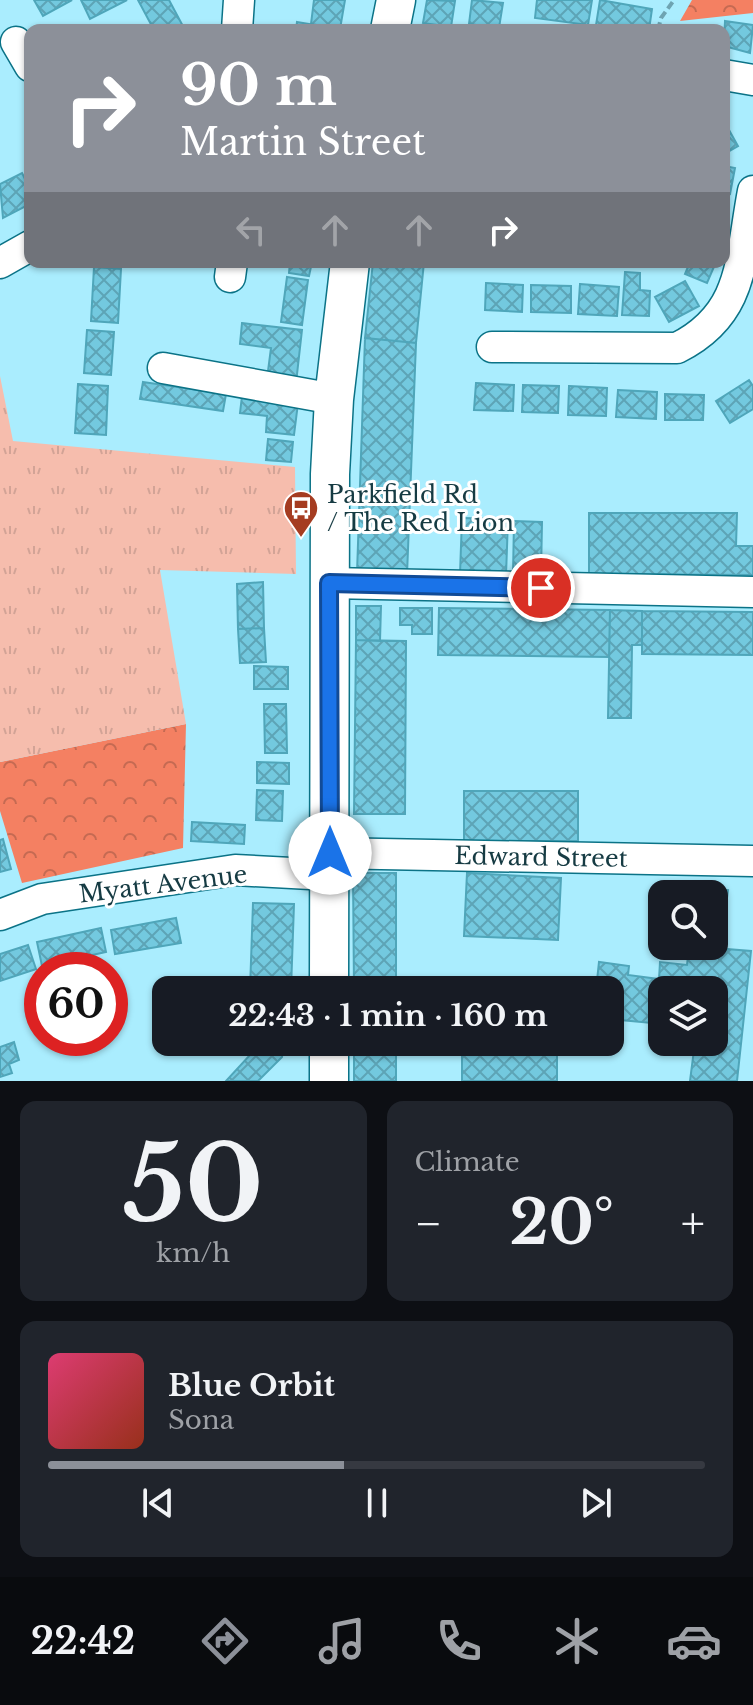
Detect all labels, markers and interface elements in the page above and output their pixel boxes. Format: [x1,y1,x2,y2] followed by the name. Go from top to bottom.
[180,51,337,120] text: 90 m
[48,56,152,160] icon: right
[180,120,426,165] text: Martin Street
[229,208,273,252] icon: left
[313,208,357,252] icon: ahead
[397,208,441,252] icon: ahead
[481,208,525,252] icon: right
[327,480,514,537] place label: Parkfield Rd / The Red Lion
[282,489,320,539] bus stop icon: Parkfield Rd / The Red Lion
[507,554,575,622] pin
[519,566,563,610] icon: arrive
[288,811,372,895] position arrow
[454,841,628,873] street label: Edward Street
[77,859,249,909] street label: Myatt Avenue
[648,880,728,1056] map controls
[648,880,728,960] button: search
[24,952,128,1056] speed limit sign: 60
[648,976,728,1056] button: layers
[228,997,548,1034] text: 22:43 · 1 min · 160 m
[123,1120,263,1249] text: 50
[415,1146,520,1178] text: Climate
[509,1186,614,1260] text: 20°
[415,1196,442,1251] text: −
[681,1196,705,1251] text: +
[156,1237,230,1269] text: km/h
[168,1367,335,1404] text: Blue Orbit
[168,1404,234,1436] text: Sona
[136,1481,180,1525] icon: previous
[355,1481,399,1525] icon: pause
[574,1481,618,1525] icon: next
[197,1613,253,1669] icon: directions
[314,1613,370,1669] icon: music
[431,1613,487,1669] icon: phone
[549,1613,605,1669] icon: climate
[666,1613,722,1669] icon: car
[31,1619,135,1664] text: 22:42

